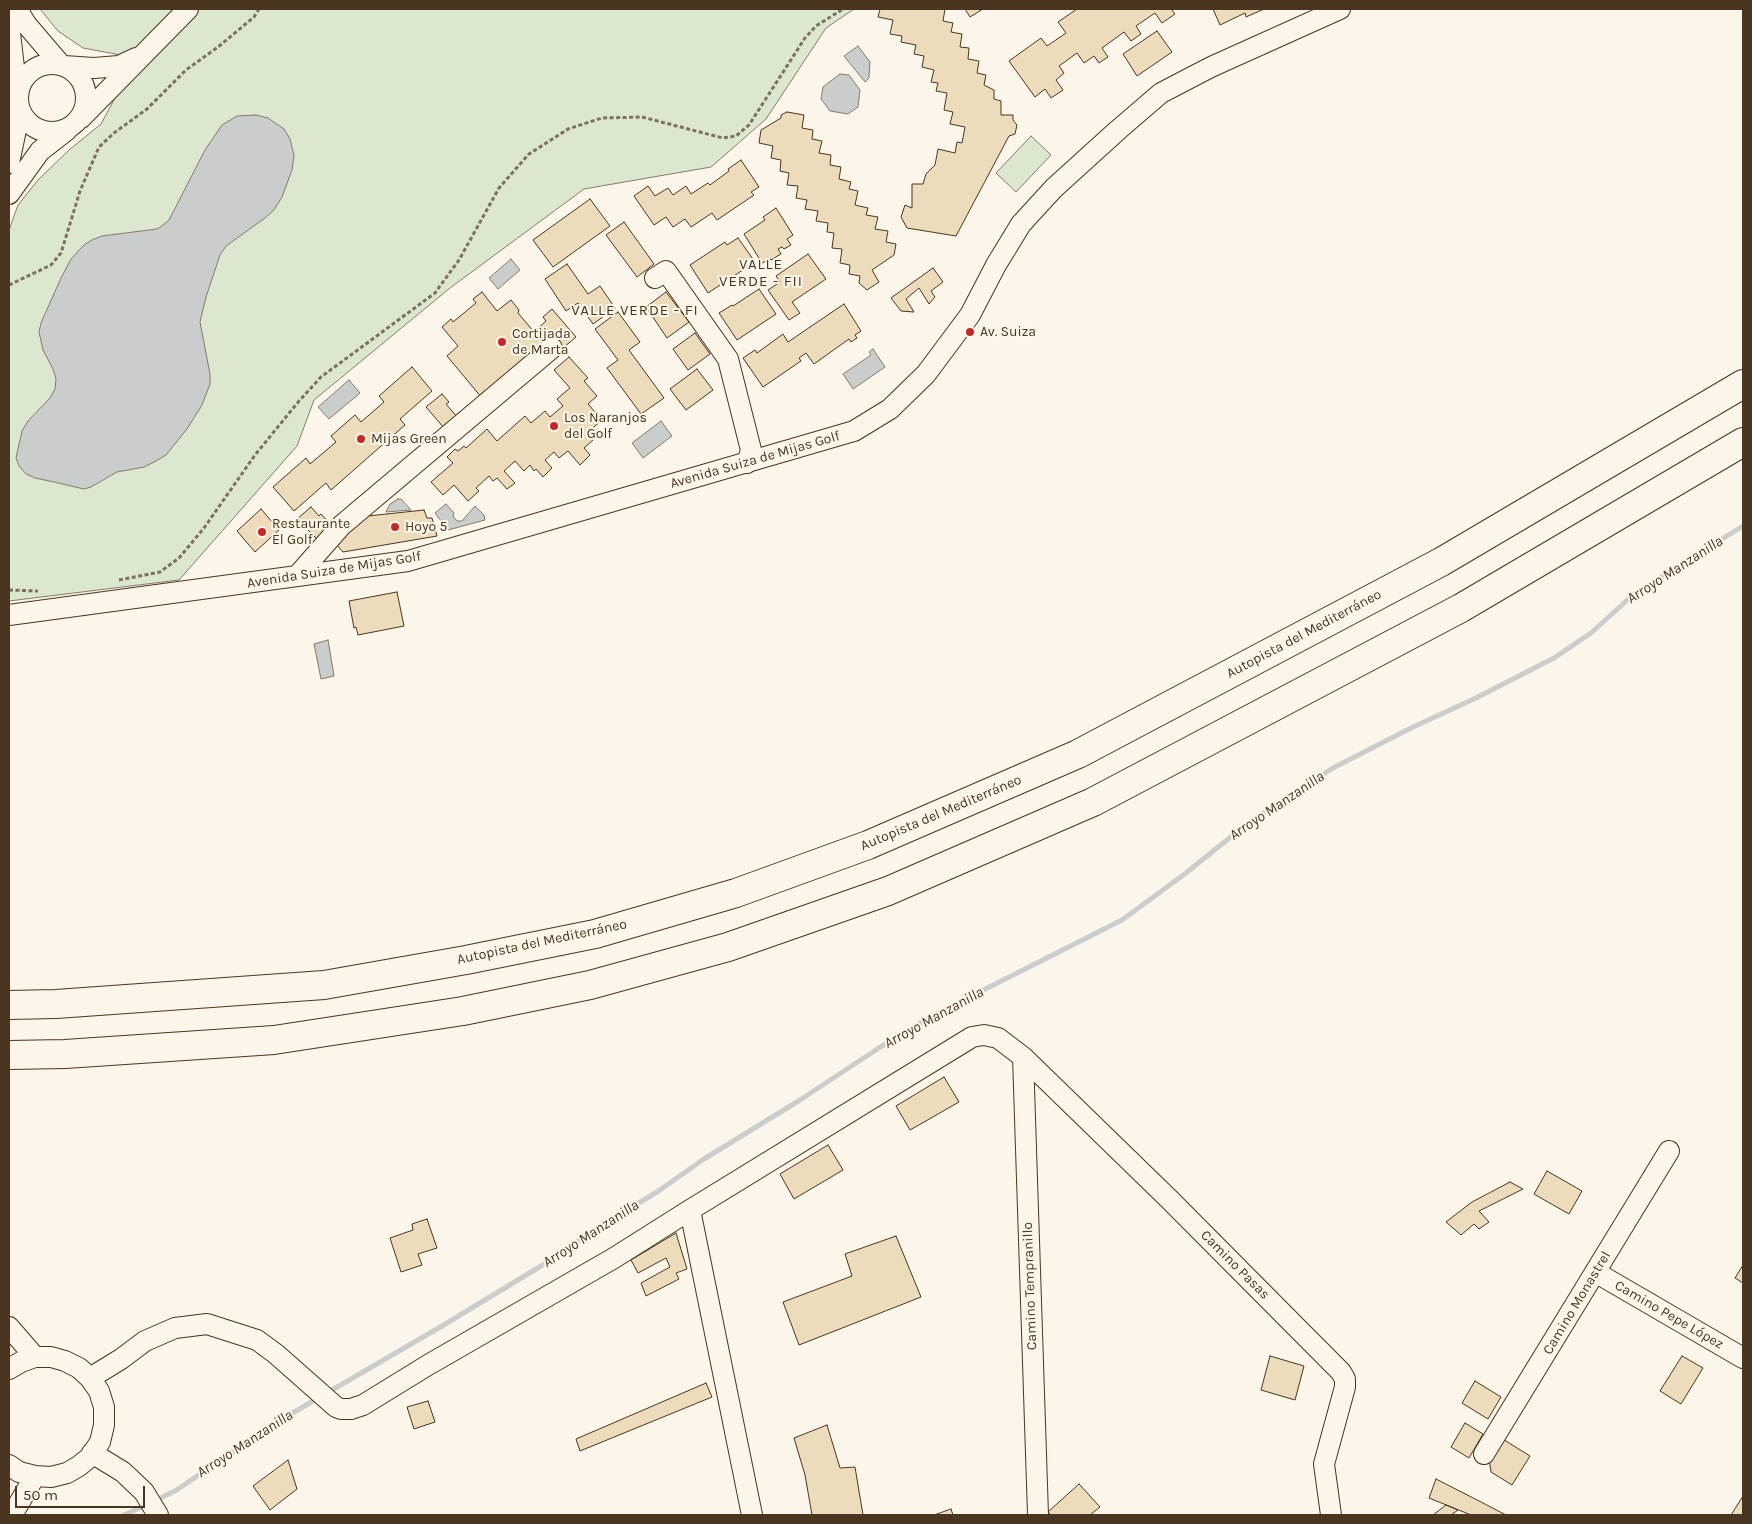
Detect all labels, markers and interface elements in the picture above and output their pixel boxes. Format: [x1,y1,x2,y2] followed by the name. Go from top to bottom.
[718,256,804,291] district label: VALLE VERDE - FII
[569,302,701,320] district label: VALLE VERDE - FI
[980,324,1036,340] place label: Av. Suiza
[512,326,571,358] place label: Cortijada de Marta
[964,326,976,338] marker: Av. Suiza
[496,336,508,348] marker: Cortijada de Marta
[564,410,647,442] place label: Los Naranjos del Golf
[548,420,560,432] marker: Los Naranjos del Golf
[668,428,842,492] street label: Avenida Suiza de Mijas Golf
[371,431,447,447] place label: Mijas Green
[355,433,367,445] marker: Mijas Green
[272,516,350,548] place label: Restaurante El Golf
[405,519,447,535] place label: Hoyo 5
[389,521,401,533] marker: Hoyo 5
[256,526,268,538] marker: Restaurante El Golf
[1624,532,1726,608] water label: Arroyo Manzanilla
[246,548,422,592] street label: Avenida Suiza de Mijas Golf
[1224,586,1384,682] street label: Autopista del Mediterráneo
[1226,768,1328,844] water label: Arroyo Manzanilla
[858,771,1024,855] street label: Autopista del Mediterráneo
[456,916,628,968] street label: Autopista del Mediterráneo
[881,983,987,1053] water label: Arroyo Manzanilla
[540,1196,642,1272] water label: Arroyo Manzanilla
[1019,1222,1041,1350] street label: Camino Tempranillo
[1197,1227,1273,1303] street label: Camino Pasas
[1540,1248,1614,1358] street label: Camino Monastrel
[1612,1277,1726,1353] street label: Camino Pepe López
[194,1406,296,1482] water label: Arroyo Manzanilla
[18,1476,148,1508] scale bar
[23,1486,58,1504] text: 50 m

